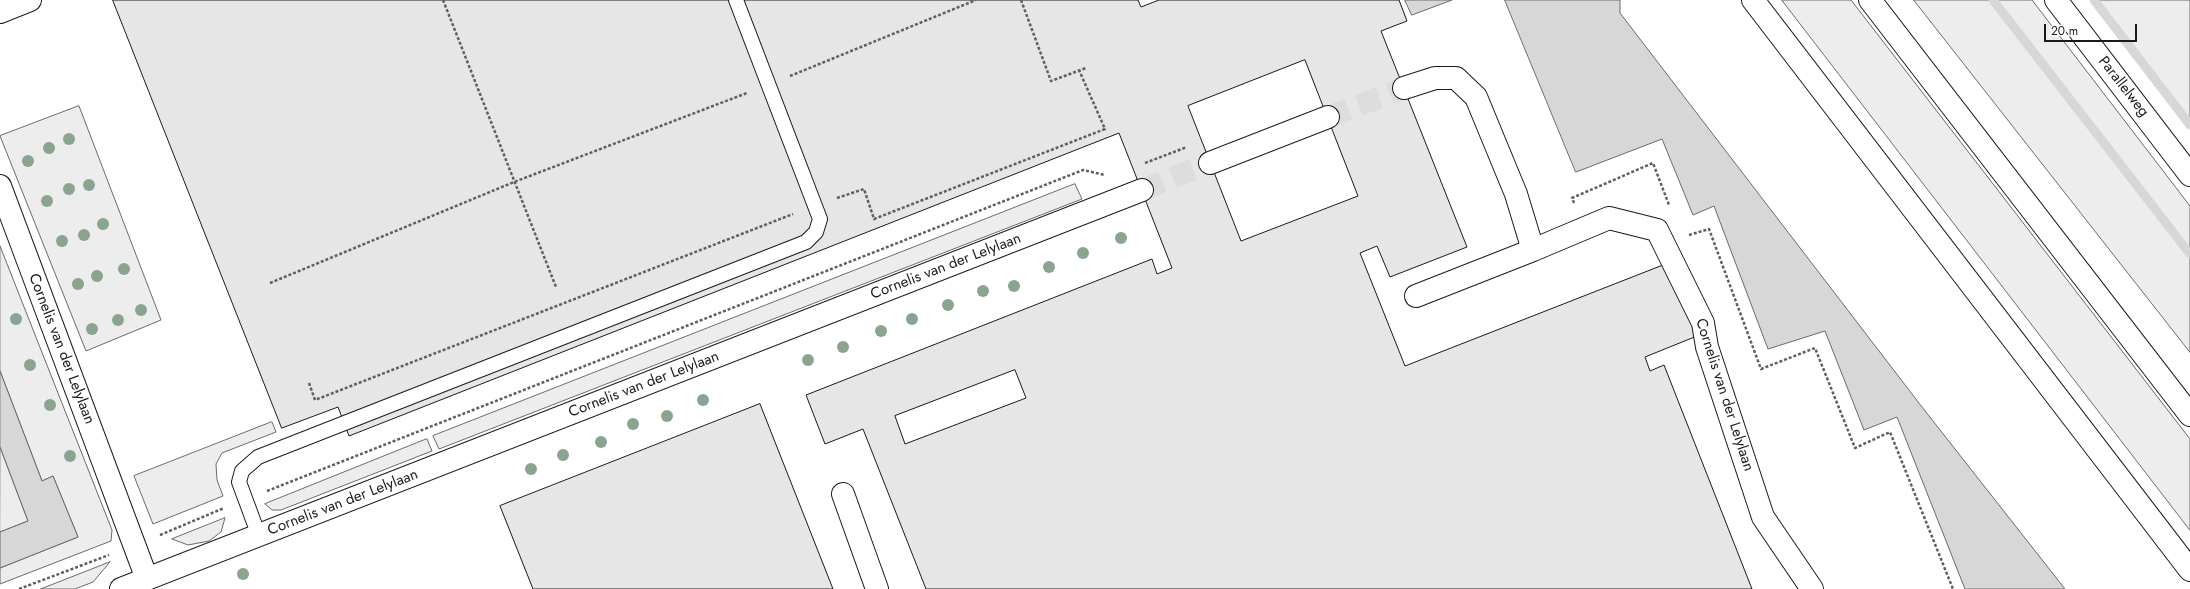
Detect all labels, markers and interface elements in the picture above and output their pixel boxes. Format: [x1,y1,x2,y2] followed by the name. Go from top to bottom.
[2046,16,2139,42] scale bar
[2051,22,2078,40] text: 20 m
[2094,53,2152,121] street label: Parallelweg
[868,230,1024,304] street label: Cornelis van der Lelylaan
[24,271,98,427] street label: Cornelis van der Lelylaan
[1691,316,1757,474] street label: Cornelis van der Lelylaan
[566,348,722,422] street label: Cornelis van der Lelylaan
[265,466,421,540] street label: Cornelis van der Lelylaan

